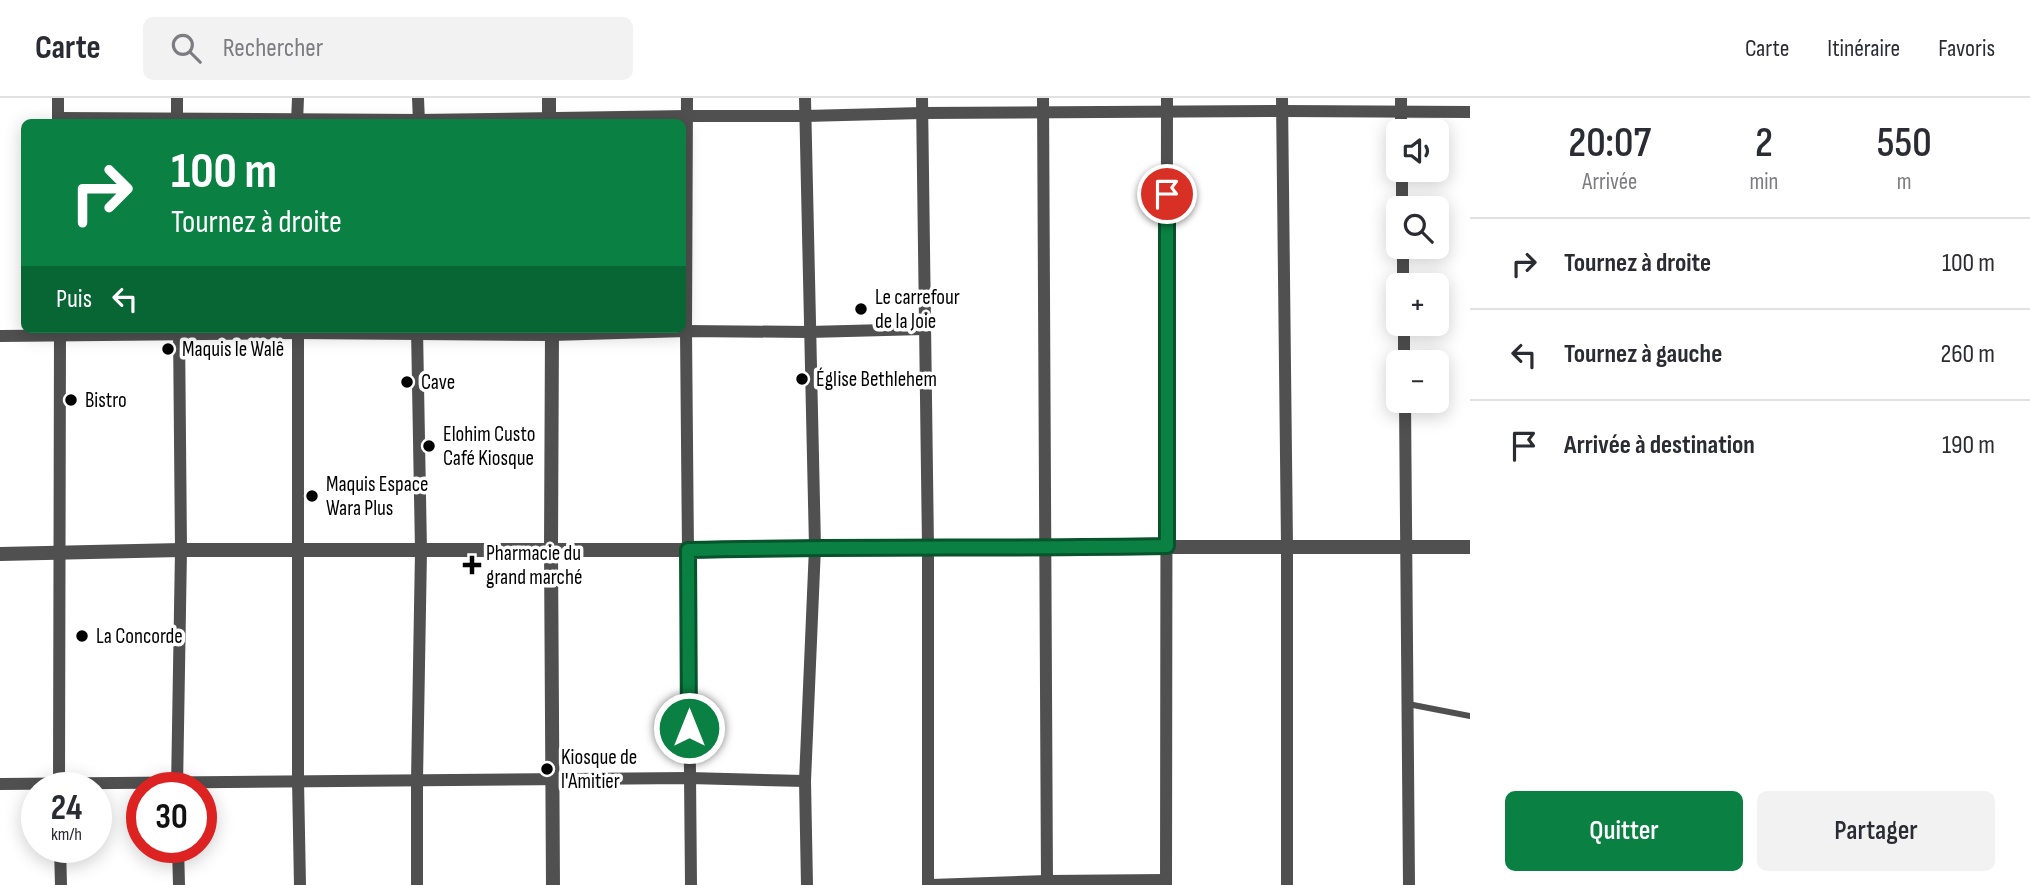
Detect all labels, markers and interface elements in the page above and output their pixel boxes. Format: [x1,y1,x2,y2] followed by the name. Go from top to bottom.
[143,17,633,80] search box
[35,28,101,68] text: Carte
[167,29,205,67] icon: search
[223,33,323,64] text: Rechercher
[1745,34,1789,63] text: Carte
[1827,34,1900,63] text: Itinéraire
[1938,34,1995,63] text: Favoris
[1568,118,1651,169] text: 20:07
[1755,118,1773,169] text: 2
[1877,118,1932,169] text: 550
[1386,119,1449,413] map controls
[1386,119,1449,182] button: sound
[171,143,277,202] text: 100 m
[56,147,147,238] icon: right
[1137,164,1197,224] pin
[1582,168,1637,196] text: Arrivée
[1749,168,1778,196] text: min
[1897,168,1912,196] text: m
[1148,175,1186,213] icon: arrive
[1386,196,1449,259] button: search
[171,203,342,242] text: Tournez à droite
[1505,245,1543,283] icon: right
[1564,248,1711,279] text: Tournez à droite
[1942,248,1995,279] text: 100 m
[1386,273,1449,336] button: +
[106,280,144,318] icon: left
[56,284,92,315] text: Puis
[875,285,960,334] place label: Le carrefour de la Joie
[853,301,869,317] marker: Le carrefour de la Joie
[1505,336,1543,374] icon: left
[182,337,284,362] place label: Maquis le Walê
[1564,339,1722,370] text: Tournez à gauche
[1940,339,1995,370] text: 260 m
[160,341,176,357] marker: Maquis le Walê
[1386,350,1449,413] button: −
[816,367,937,392] place label: Église Bethlehem
[421,370,455,395] place label: Cave
[794,371,810,387] marker: Église Bethlehem
[399,374,415,390] marker: Cave
[85,388,127,413] place label: Bistro
[63,392,79,408] marker: Bistro
[443,422,535,471] place label: Elohim Custo Café Kiosque
[1505,427,1543,465] icon: arrive
[1564,430,1755,461] text: Arrivée à destination
[1942,430,1995,461] text: 190 m
[421,438,437,454] marker: Elohim Custo Café Kiosque
[326,472,429,521] place label: Maquis Espace Wara Plus
[304,488,320,504] marker: Maquis Espace Wara Plus
[486,541,582,590] place label: Pharmacie du grand marché
[464,557,480,573] marker: Pharmacie du grand marché
[96,624,183,649] place label: La Concorde
[74,628,90,644] marker: La Concorde
[652,691,726,765] position arrow
[561,745,637,794] place label: Kiosque de l'Amitier
[539,761,555,777] marker: Kiosque de l'Amitier
[126,772,217,863] speed limit sign: 30
[51,787,82,830] text: 24
[1505,791,1743,871] button: Quitter
[1757,791,1995,871] button: Partager
[51,824,82,845] text: km/h

